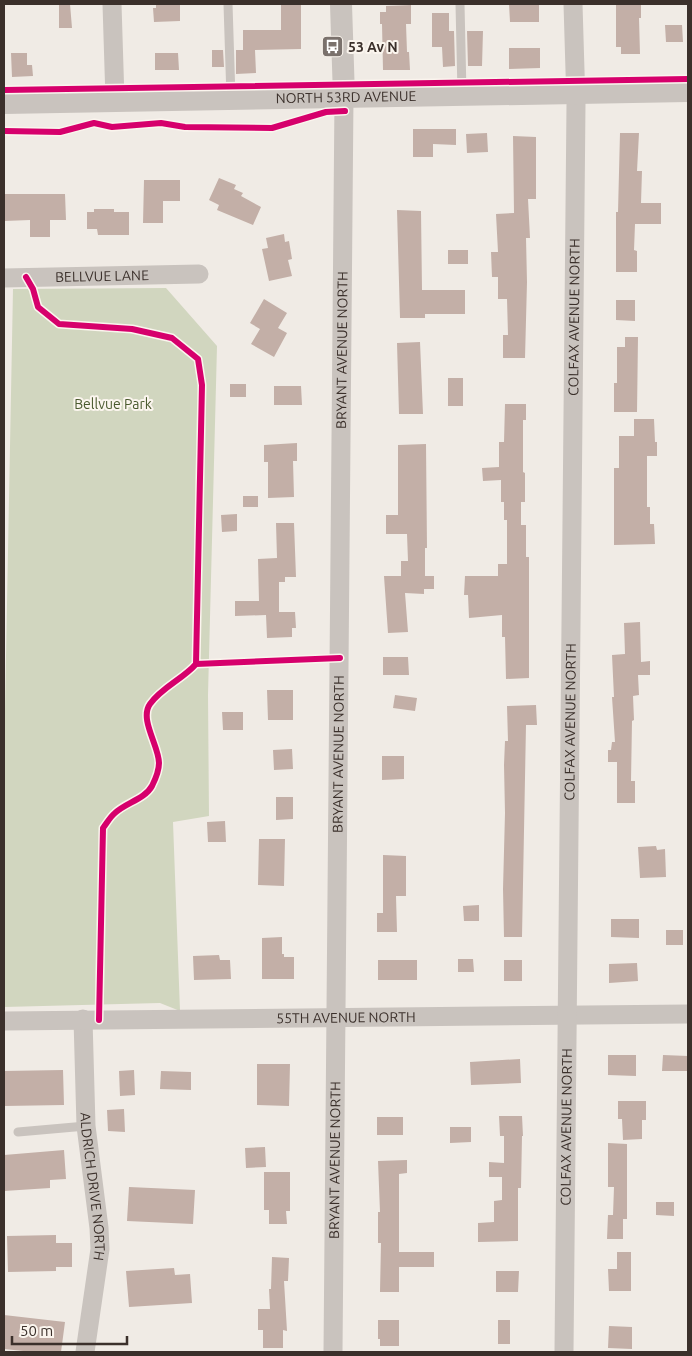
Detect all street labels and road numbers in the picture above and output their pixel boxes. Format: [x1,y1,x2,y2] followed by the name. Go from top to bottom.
[276,88,417,106] street label: NORTH 53RD AVENUE
[565,238,583,396] street label: COLFAX AVENUE NORTH
[55,267,149,285] street label: BELLVUE LANE
[333,271,350,429] street label: BRYANT AVENUE NORTH
[561,643,579,801] street label: COLFAX AVENUE NORTH
[330,675,347,833] street label: BRYANT AVENUE NORTH
[276,1009,416,1026] street label: 55TH AVENUE NORTH
[557,1048,575,1206] street label: COLFAX AVENUE NORTH
[326,1081,343,1239] street label: BRYANT AVENUE NORTH
[78,1112,108,1262] street label: ALDRICH DRIVE NORTH

